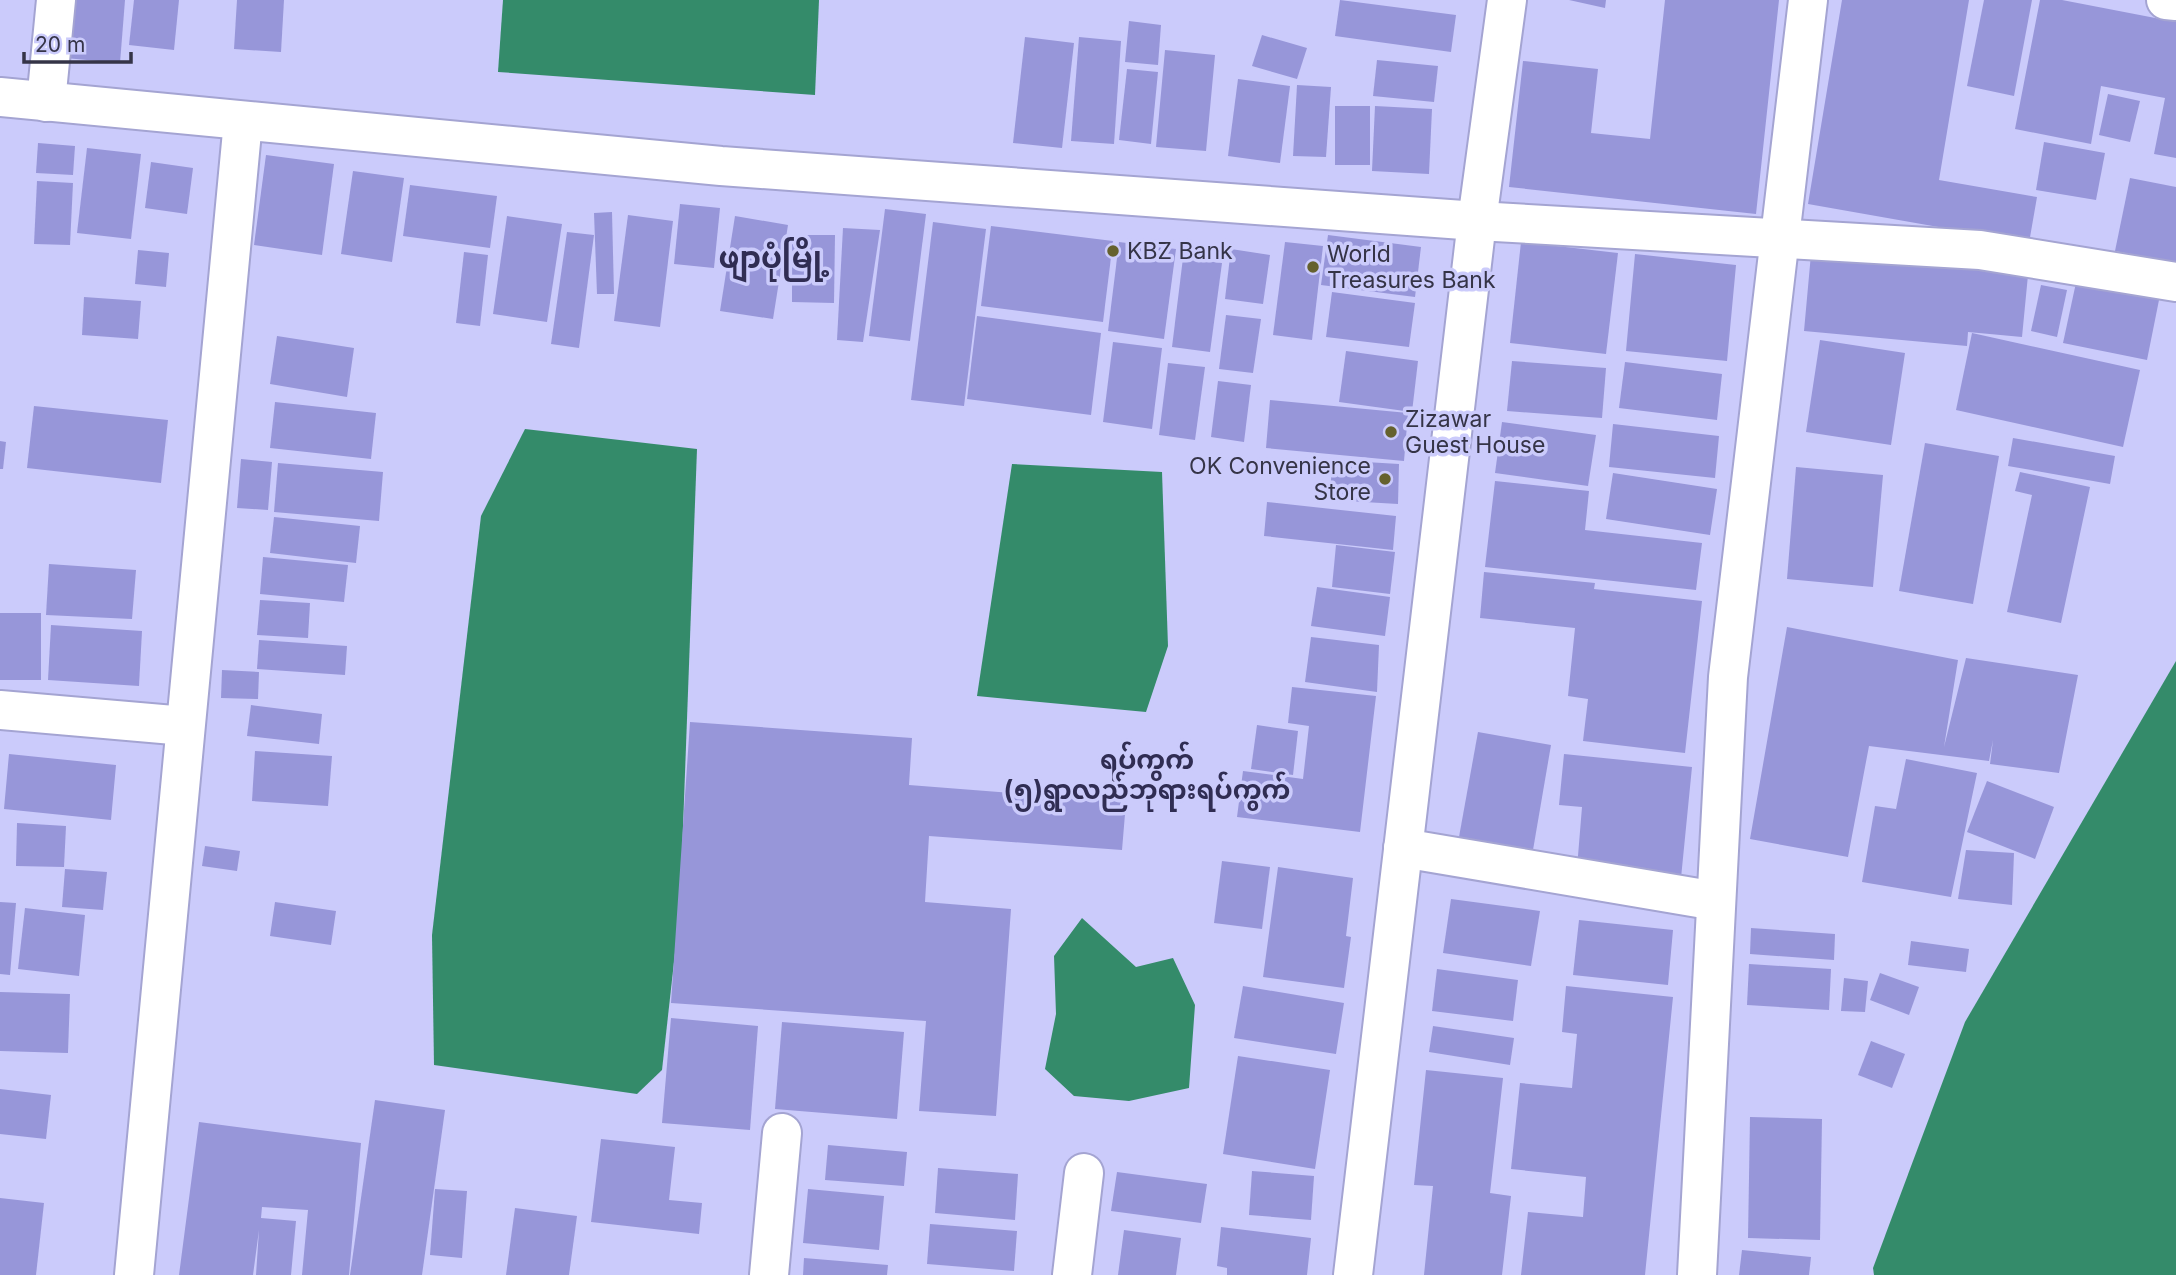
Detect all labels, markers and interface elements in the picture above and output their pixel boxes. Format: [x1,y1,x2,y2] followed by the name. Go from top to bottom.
[24,21,131,65] scale bar
[35,32,85,57] text: 20 m
[718,237,830,283] district label: ဖျာပုံမြို့
[1127,237,1233,265] place label: KBZ Bank
[1327,240,1496,294] place label: World Treasures Bank
[1105,243,1121,259] marker: KBZ Bank
[1305,259,1321,275] marker: World Treasures Bank
[1405,405,1545,459] place label: Zizawar Guest House
[1383,424,1399,440] marker: Zizawar Guest House
[1189,452,1371,506] place label: OK Convenience Store
[1377,471,1393,487] marker: OK Convenience Store
[1004,741,1290,812] district label: ရပ်ကွက် (၅)ရွာလည်ဘုရားရပ်ကွက်

